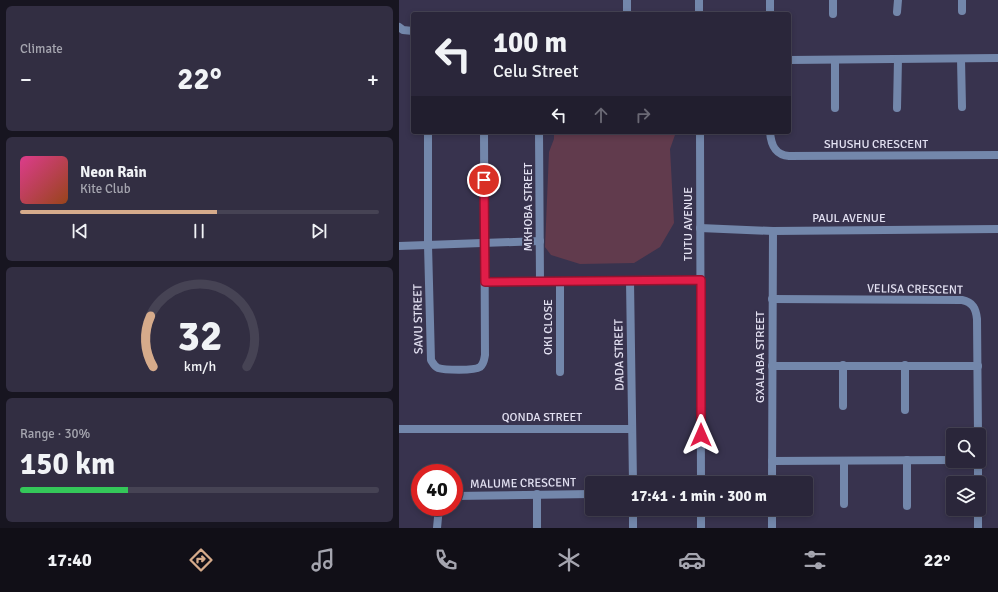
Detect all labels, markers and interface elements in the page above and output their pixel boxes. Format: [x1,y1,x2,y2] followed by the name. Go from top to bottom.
[493,26,567,60] text: 100 m
[427,28,479,80] icon: left
[20,41,63,57] text: Climate
[493,60,579,82] text: Celu Street
[177,61,222,98] text: 22°
[20,66,32,93] text: −
[367,66,379,93] text: +
[548,104,570,126] icon: left
[590,104,612,126] icon: ahead
[632,104,654,126] icon: right
[824,137,928,152] street label: SHUSHU CRESCENT
[521,162,536,252] street label: MKHOBA STREET
[80,163,147,181] text: Neon Rain
[467,163,501,197] pin
[473,169,495,191] icon: arrive
[80,181,131,197] text: Kite Club
[681,187,696,261] street label: TUTU AVENUE
[812,211,886,226] street label: PAUL AVENUE
[69,220,91,242] icon: previous
[188,220,210,242] icon: pause
[308,220,330,242] icon: next
[867,281,963,298] street label: VELISA CRESCENT
[410,284,427,354] street label: SAVU STREET
[541,299,556,355] street label: OKI CLOSE
[177,311,222,362] text: 32
[753,311,768,403] street label: GXALABA STREET
[611,319,628,391] street label: DADA STREET
[183,358,216,375] text: km/h
[502,410,582,425] street label: QONDA STREET
[680,414,722,456] position arrow
[20,426,90,442] text: Range · 30%
[946,428,986,516] map controls
[946,428,986,468] button: search
[20,446,115,483] text: 150 km
[411,464,463,516] speed limit sign: 40
[470,475,576,492] street label: MALUME CRESCENT
[946,476,986,516] button: layers
[631,487,767,505] text: 17:41 · 1 min · 300 m
[187,546,215,574] icon: directions
[309,546,337,574] icon: music
[432,546,460,574] icon: phone
[555,546,583,574] icon: climate
[678,546,706,574] icon: car
[801,546,829,574] icon: filters
[47,549,92,571] text: 17:40
[924,549,951,571] text: 22°

